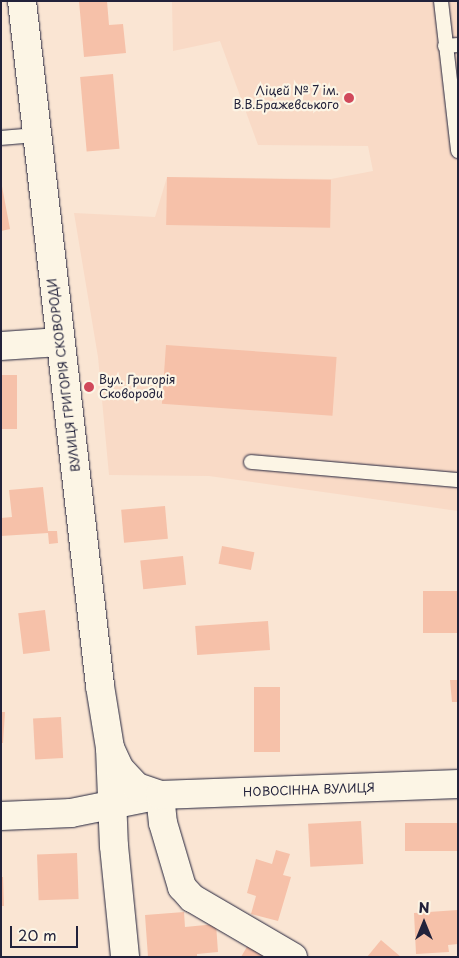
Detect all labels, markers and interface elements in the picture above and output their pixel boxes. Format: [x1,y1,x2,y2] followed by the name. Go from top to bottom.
[233,84,339,112] place label: Ліцей № 7 ім. В.В.Бражевського
[343,92,355,104] marker: Ліцей № 7 ім. В.В.Бражевського
[45,276,83,474] street label: ВУЛИЦЯ ГРИГОРІЯ СКОВОРОДИ
[99,373,176,401] place label: Вул. Григорія Сковороди
[83,381,95,393] marker: Вул. Григорія Сковороди
[243,781,375,799] street label: НОВОСІННА ВУЛИЦЯ
[418,897,430,918] text: N
[399,898,449,948] north arrow
[12,916,80,948] scale bar
[18,923,57,946] text: 20 m

